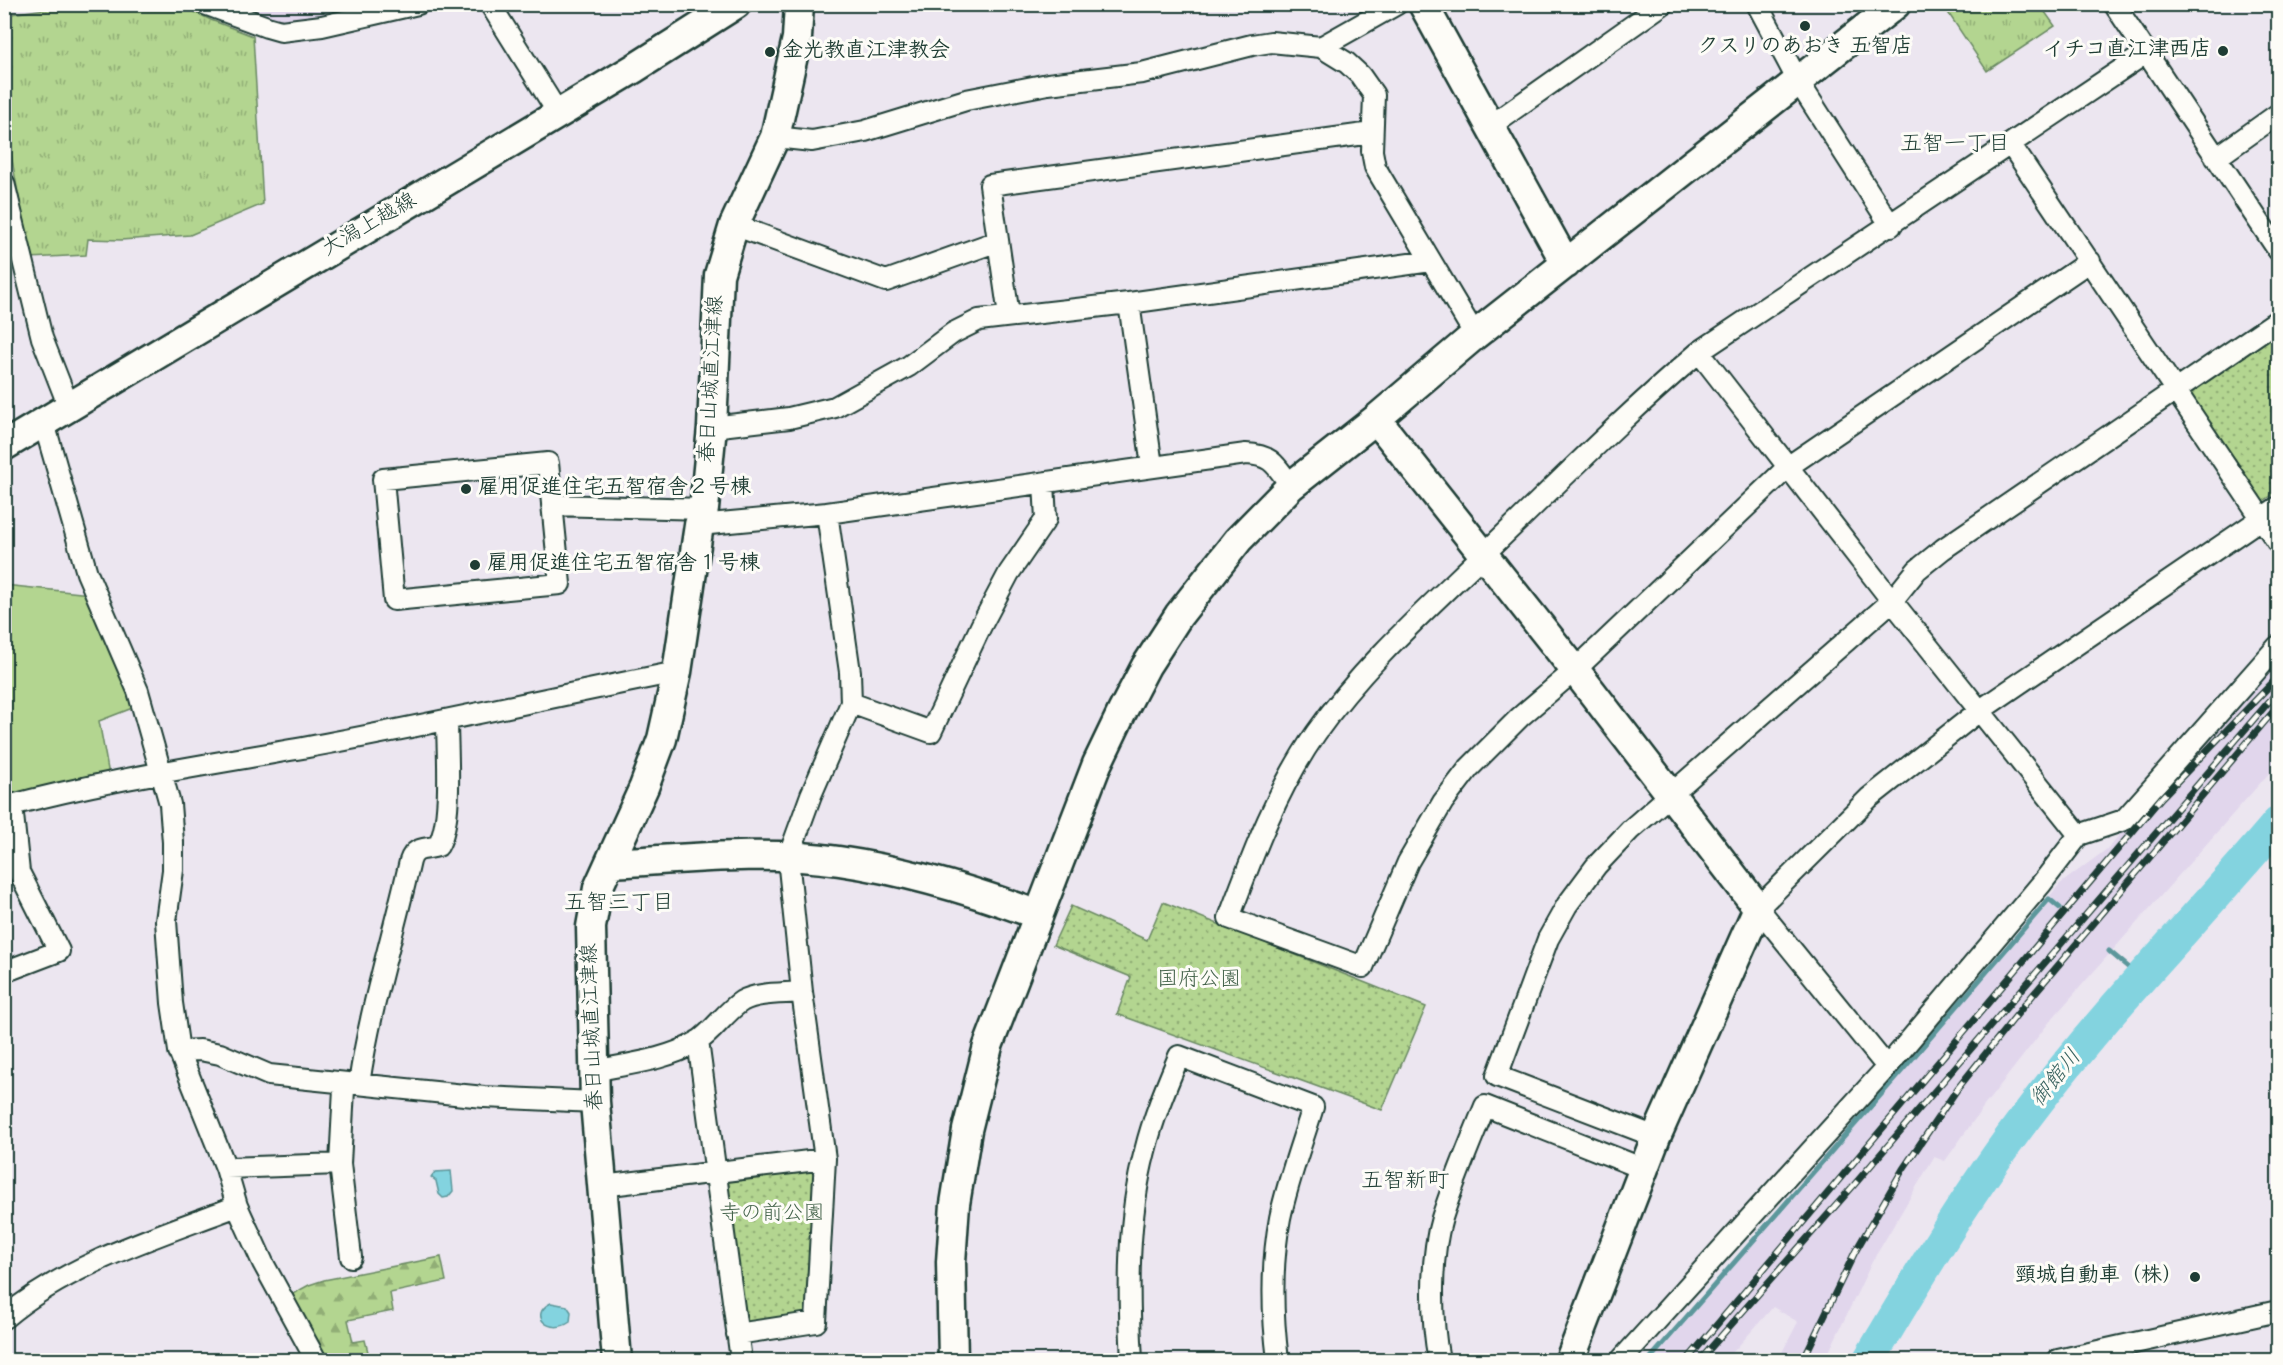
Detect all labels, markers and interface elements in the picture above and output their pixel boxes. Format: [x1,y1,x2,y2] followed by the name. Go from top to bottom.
[1798,19,1812,33] marker: クスリのあおき 五智店
[1698,33,1912,63] place label: クスリのあおき 五智店
[2043,36,2211,66] place label: イチコ直江津西店
[782,37,950,67] place label: 金光教直江津教会
[2216,44,2230,58] marker: イチコ直江津西店
[763,45,777,59] marker: 金光教直江津教会
[1900,130,2010,161] district label: 五智一丁目
[317,187,423,265] street label: 大潟上越線
[694,294,732,464] street label: 春日山城直江津線
[478,474,751,504] place label: 雇用促進住宅五智宿舎２号棟
[459,482,473,496] marker: 雇用促進住宅五智宿舎２号棟
[487,550,760,580] place label: 雇用促進住宅五智宿舎１号棟
[468,558,482,572] marker: 雇用促進住宅五智宿舎１号棟
[564,889,674,920] district label: 五智三丁目
[576,943,612,1111] street label: 春日山城直江津線
[1157,966,1241,996] park label: 国府公園
[2024,1044,2090,1114] water label: 御館川
[1361,1167,1449,1198] district label: 五智新町
[720,1200,825,1230] park label: 寺の前公園
[2015,1262,2183,1292] place label: 頸城自動車（株）
[2188,1270,2202,1284] marker: 頸城自動車（株）

